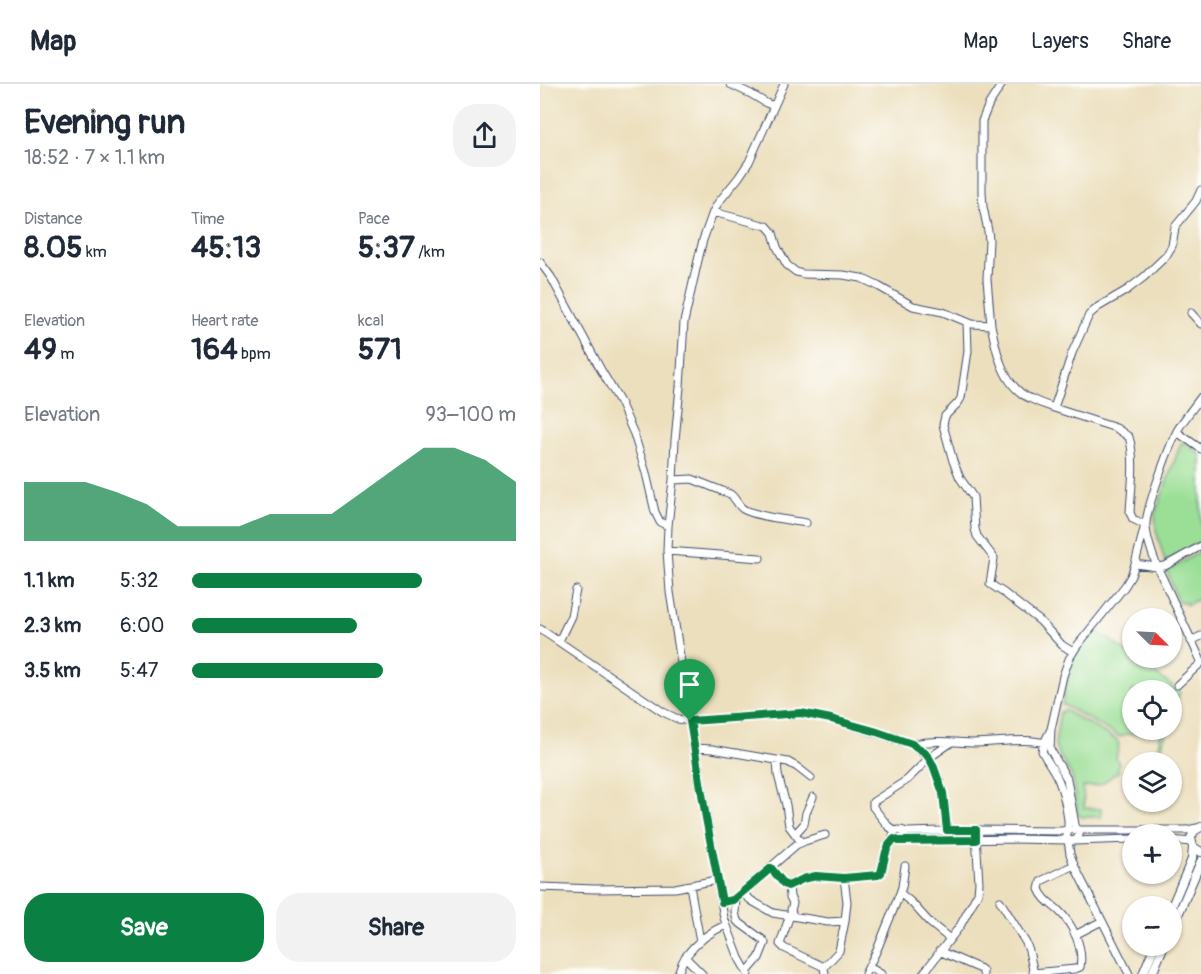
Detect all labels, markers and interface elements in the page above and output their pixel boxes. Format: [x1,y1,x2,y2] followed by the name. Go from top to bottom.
[30,24,76,59] text: Map
[963,28,998,55] text: Map
[1031,28,1089,55] text: Layers
[1122,28,1171,55] text: Share
[24,102,185,143] text: Evening run
[453,104,516,167] button: share
[24,145,165,170] text: 18:52 · 7 × 1.1 km
[24,209,83,229] text: Distance
[191,209,224,229] text: Time
[358,209,390,229] text: Pace
[24,229,82,266] text: 8.05
[191,229,261,266] text: 45:13
[358,229,415,266] text: 5:37
[82,242,107,262] text: km
[415,242,445,262] text: /km
[24,311,85,331] text: Elevation
[191,311,258,331] text: Heart rate
[358,311,384,331] text: kcal
[24,331,57,368] text: 49
[191,331,238,368] text: 164
[358,331,402,368] text: 571
[57,344,75,364] text: m
[238,344,271,364] text: bpm
[24,402,100,427] text: Elevation
[426,402,516,427] text: 93–100 m
[24,568,74,593] text: 1.1 km
[120,568,159,593] text: 5:32
[1122,608,1182,668] north arrow
[1122,608,1182,956] map controls
[24,613,81,638] text: 2.3 km
[120,613,164,638] text: 6:00
[24,658,81,683] text: 3.5 km
[120,658,158,683] text: 5:47
[664,659,715,721] pin
[673,668,706,701] icon: arrive
[1122,680,1182,740] button: locate
[1122,752,1182,812] button: layers
[1122,824,1182,884] button: +
[24,893,264,962] button: Save
[276,893,516,962] button: Share
[1122,896,1182,956] button: −

